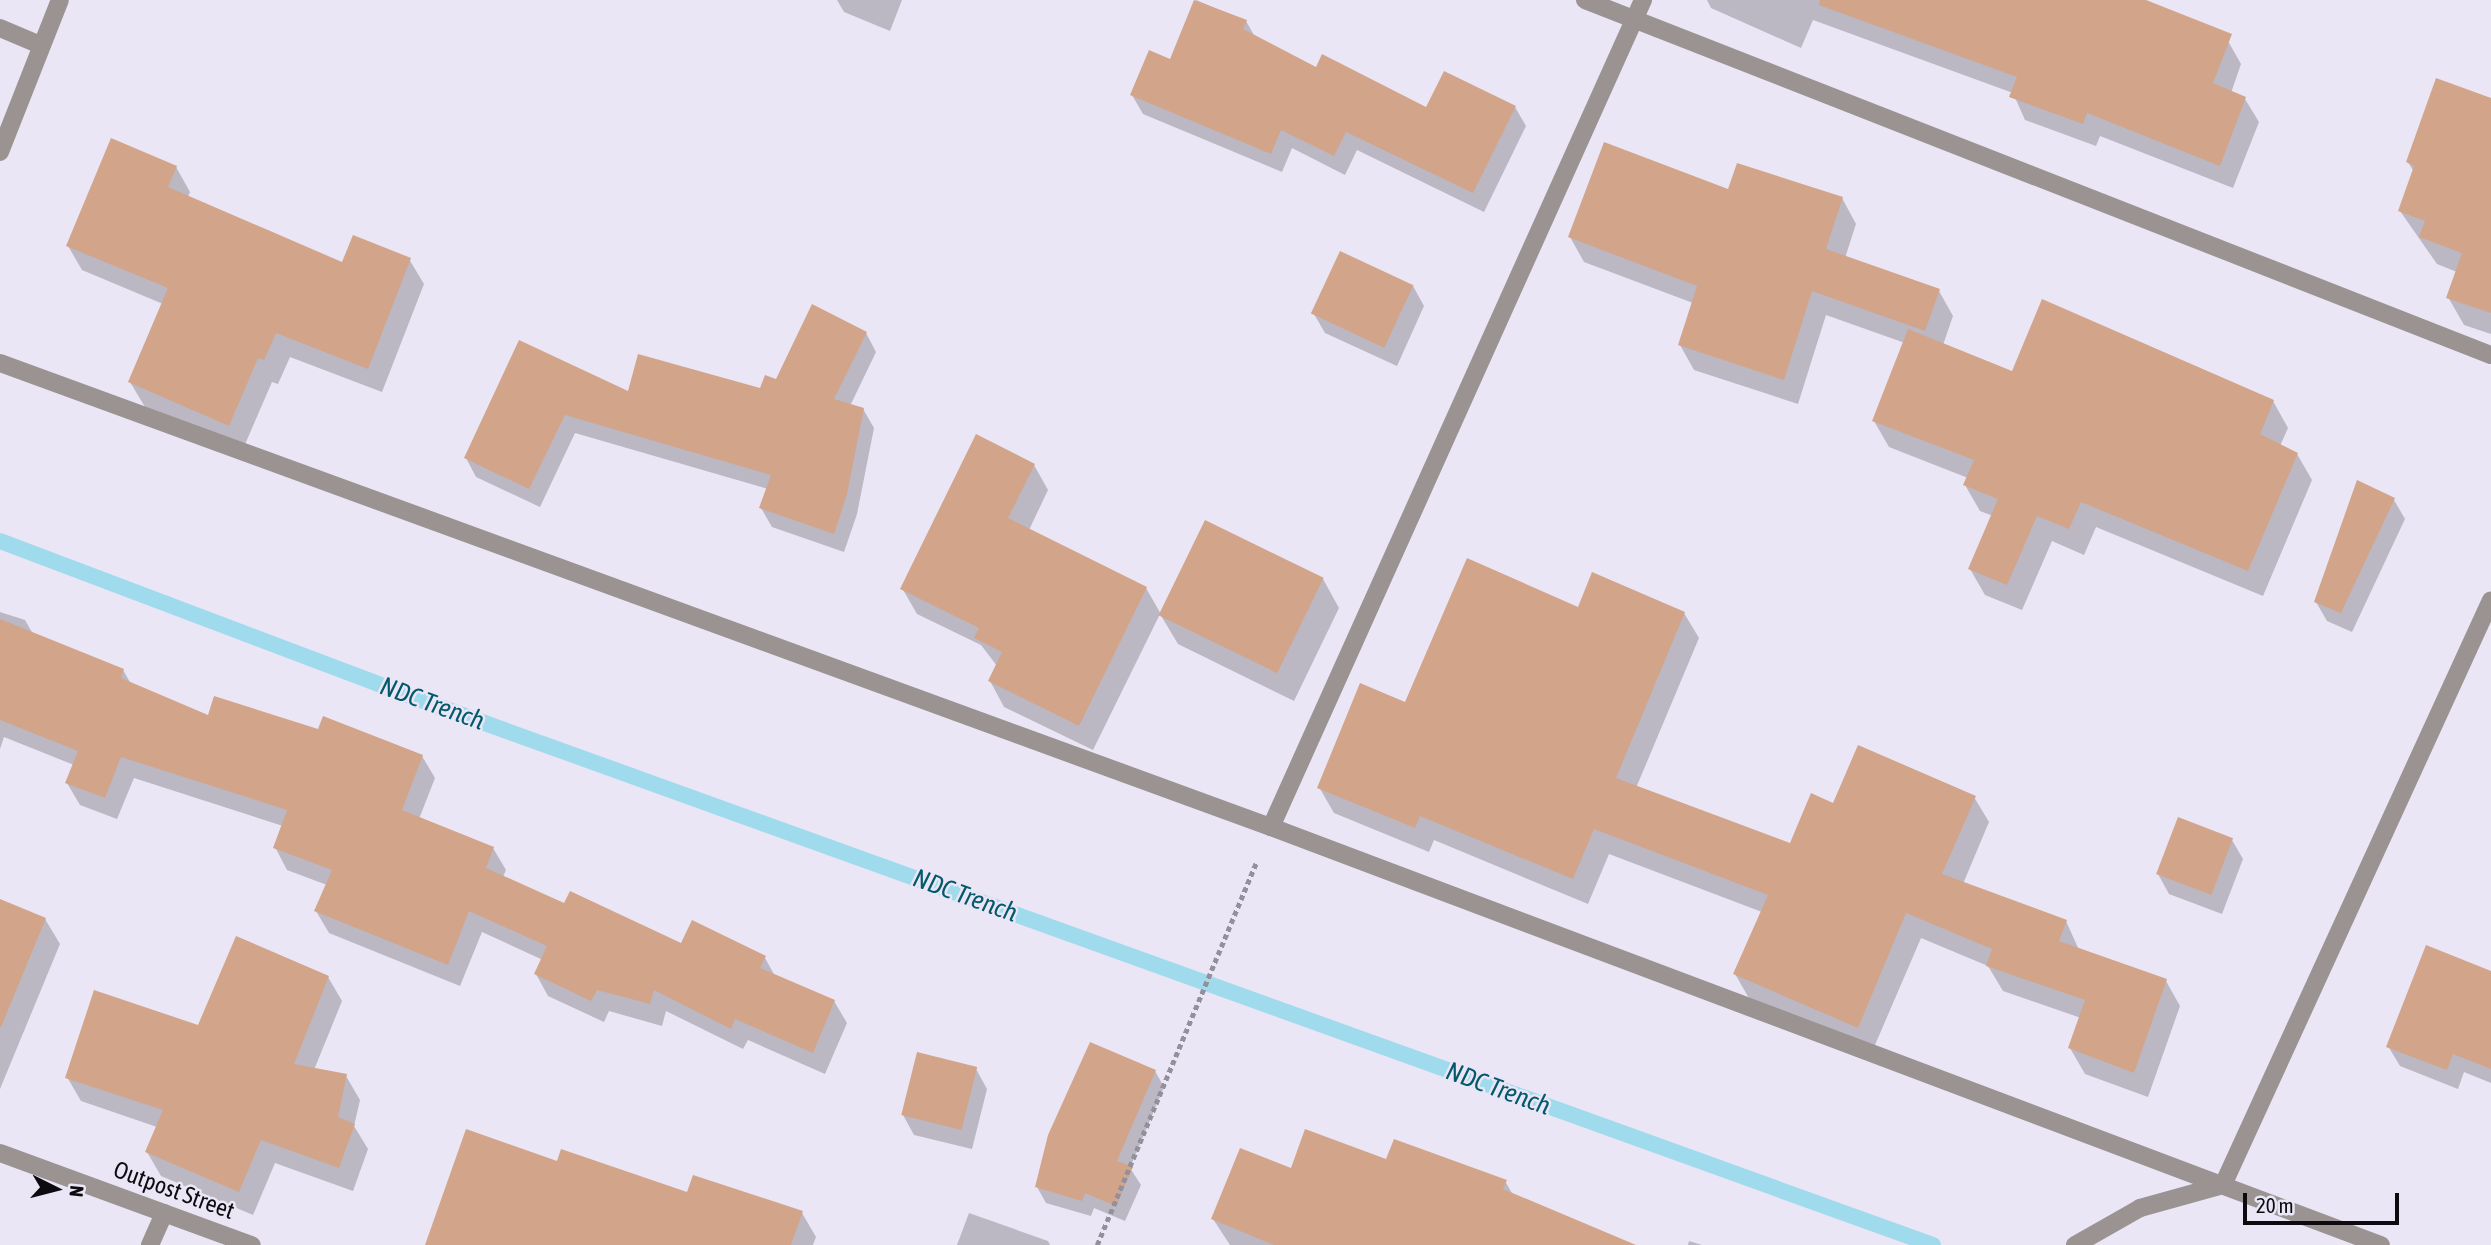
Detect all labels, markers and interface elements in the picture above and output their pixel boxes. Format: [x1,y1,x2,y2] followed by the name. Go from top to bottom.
[376,671,488,737] water label: NDC Trench
[909,863,1021,929] water label: NDC Trench
[1442,1056,1554,1122] water label: NDC Trench
[21,1154,91,1224] north arrow
[110,1155,238,1225] street label: Outpost Street
[2246,1178,2402,1222] scale bar
[65,1184,88,1198] text: N
[2256,1193,2294,1217] text: 20 m

